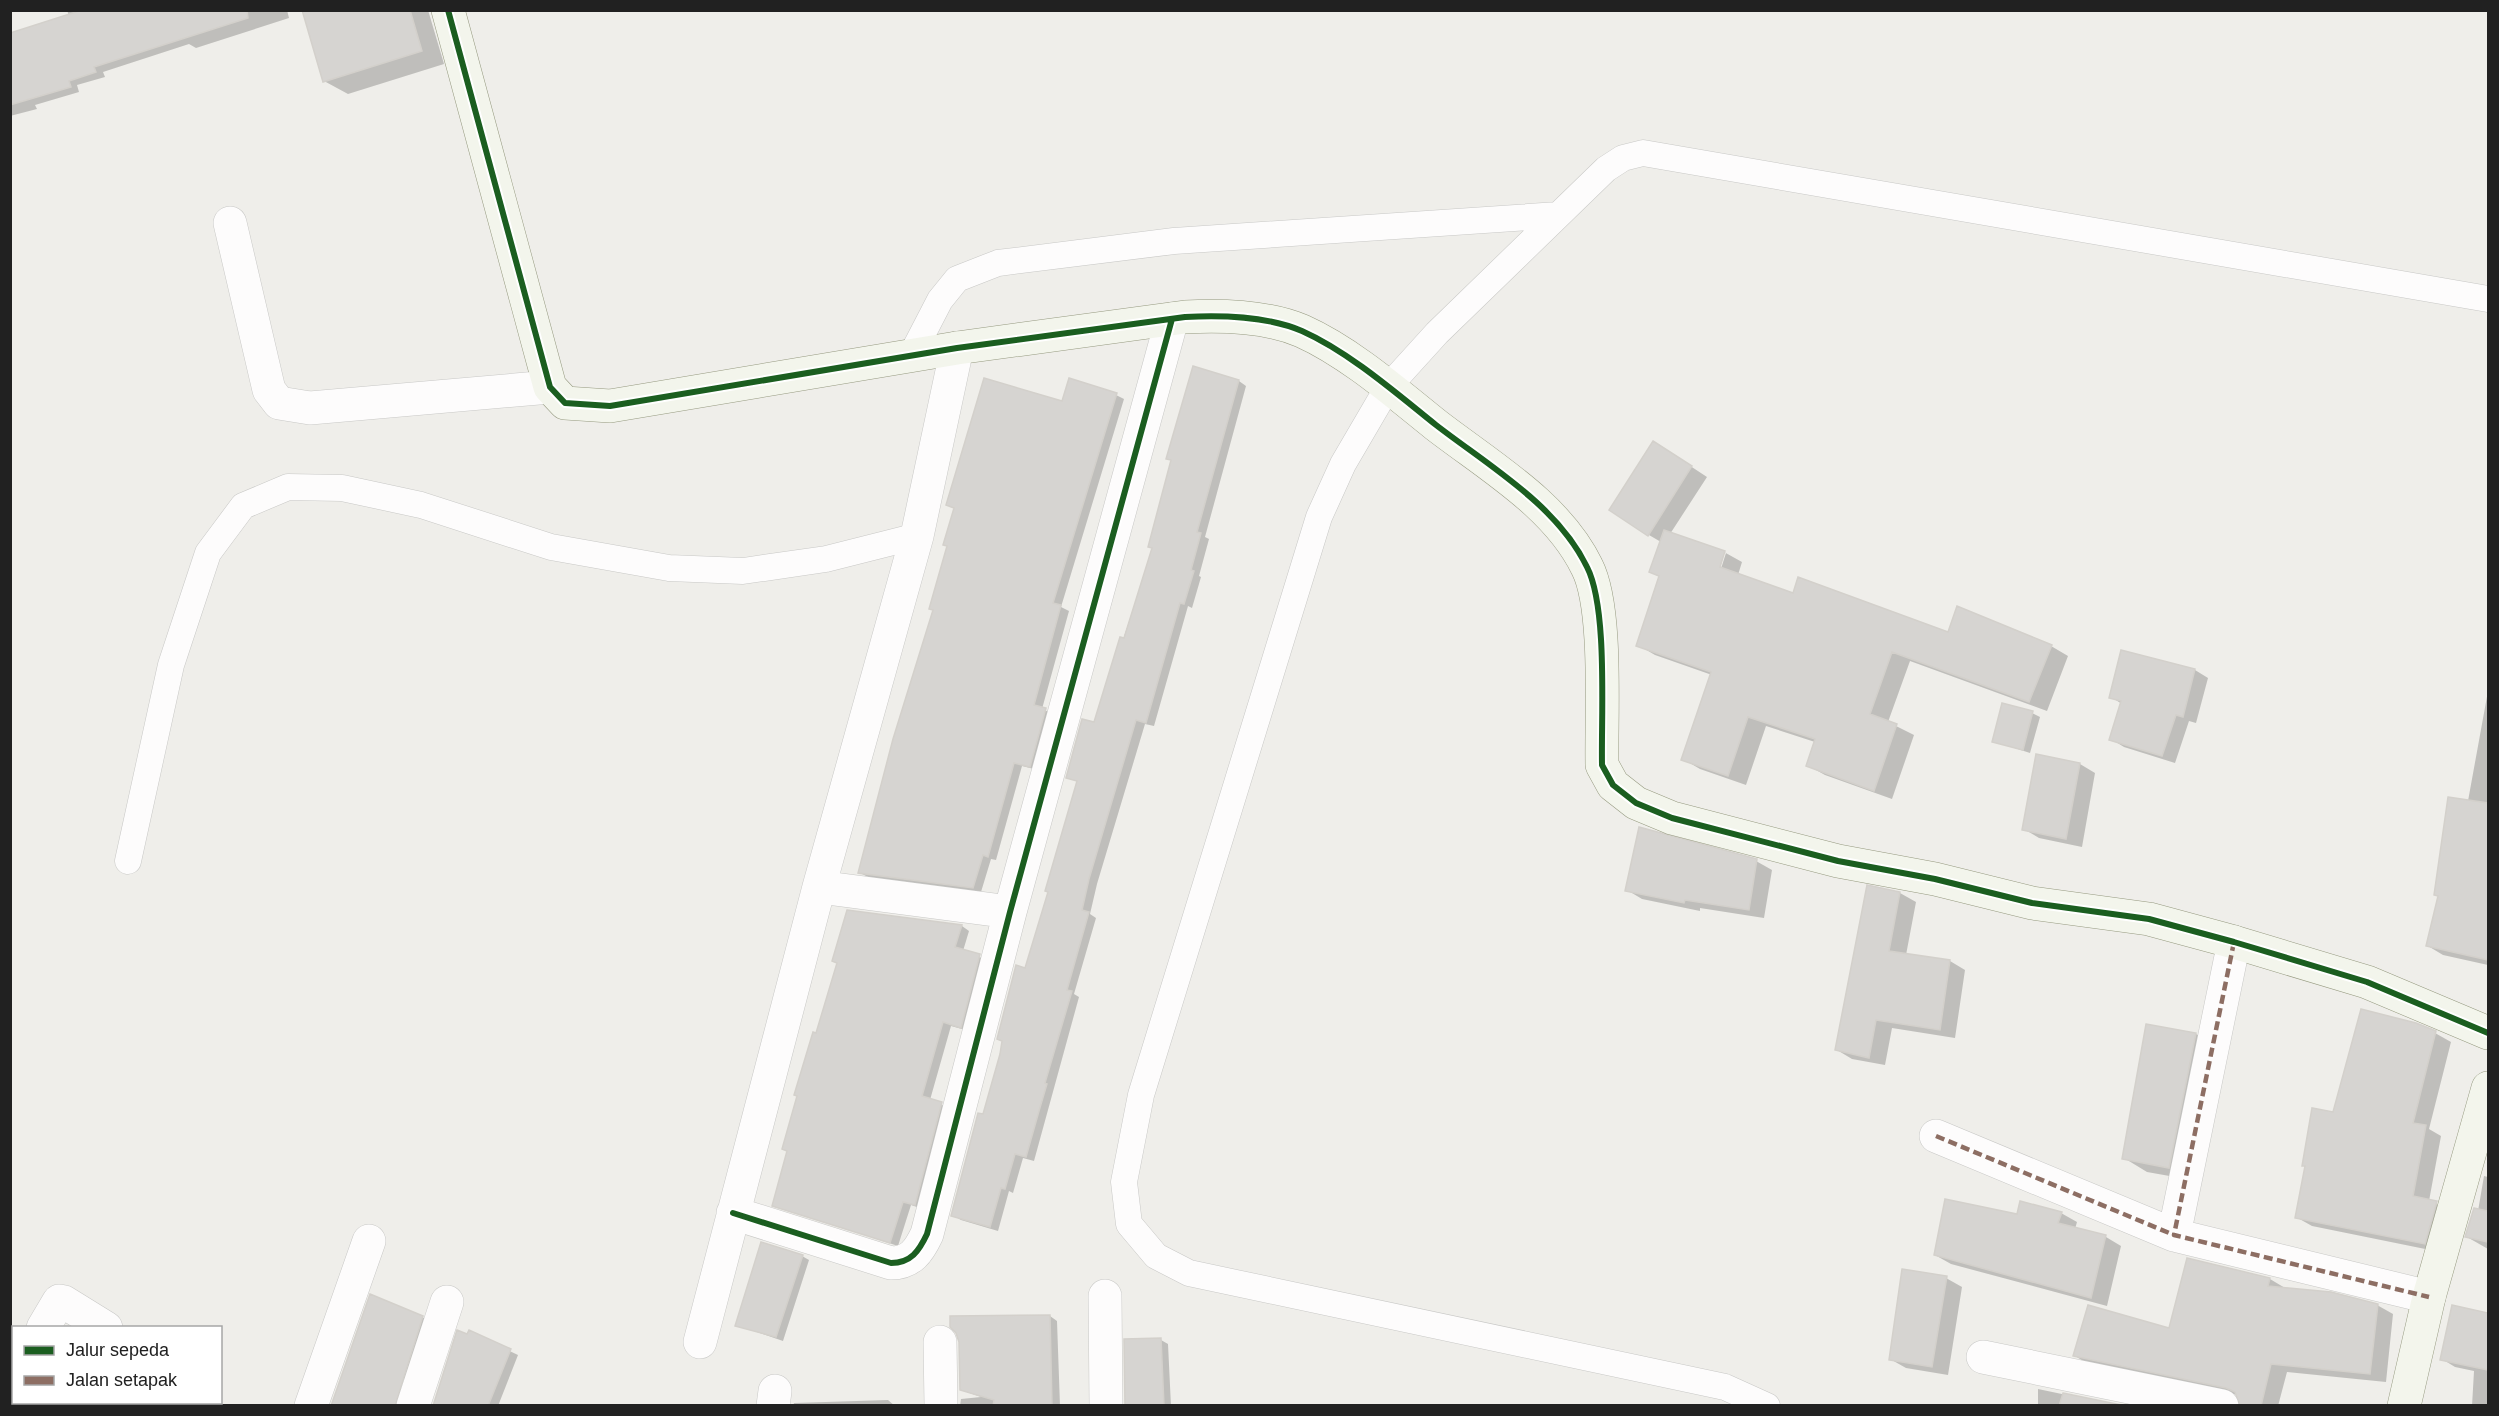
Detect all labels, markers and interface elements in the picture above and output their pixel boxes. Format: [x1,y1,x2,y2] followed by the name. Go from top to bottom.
[12,1326,222,1404] legend
[66,1340,170,1360] text: Jalur sepeda
[66,1370,178,1390] text: Jalan setapak

